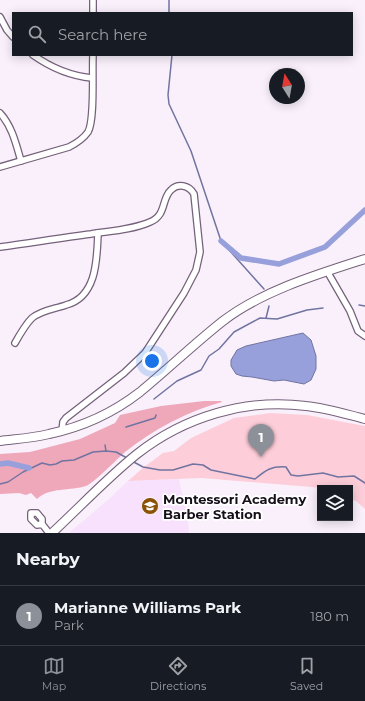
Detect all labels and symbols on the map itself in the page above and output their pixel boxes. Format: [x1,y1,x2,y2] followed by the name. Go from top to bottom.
[269,68,305,104] north arrow
[142,351,162,371] your location
[248,424,274,457] pin: 1
[163,491,306,522] place label: Montessori Academy Barber Station
[140,496,160,516] school or university icon: Montessori Academy Barber Station

